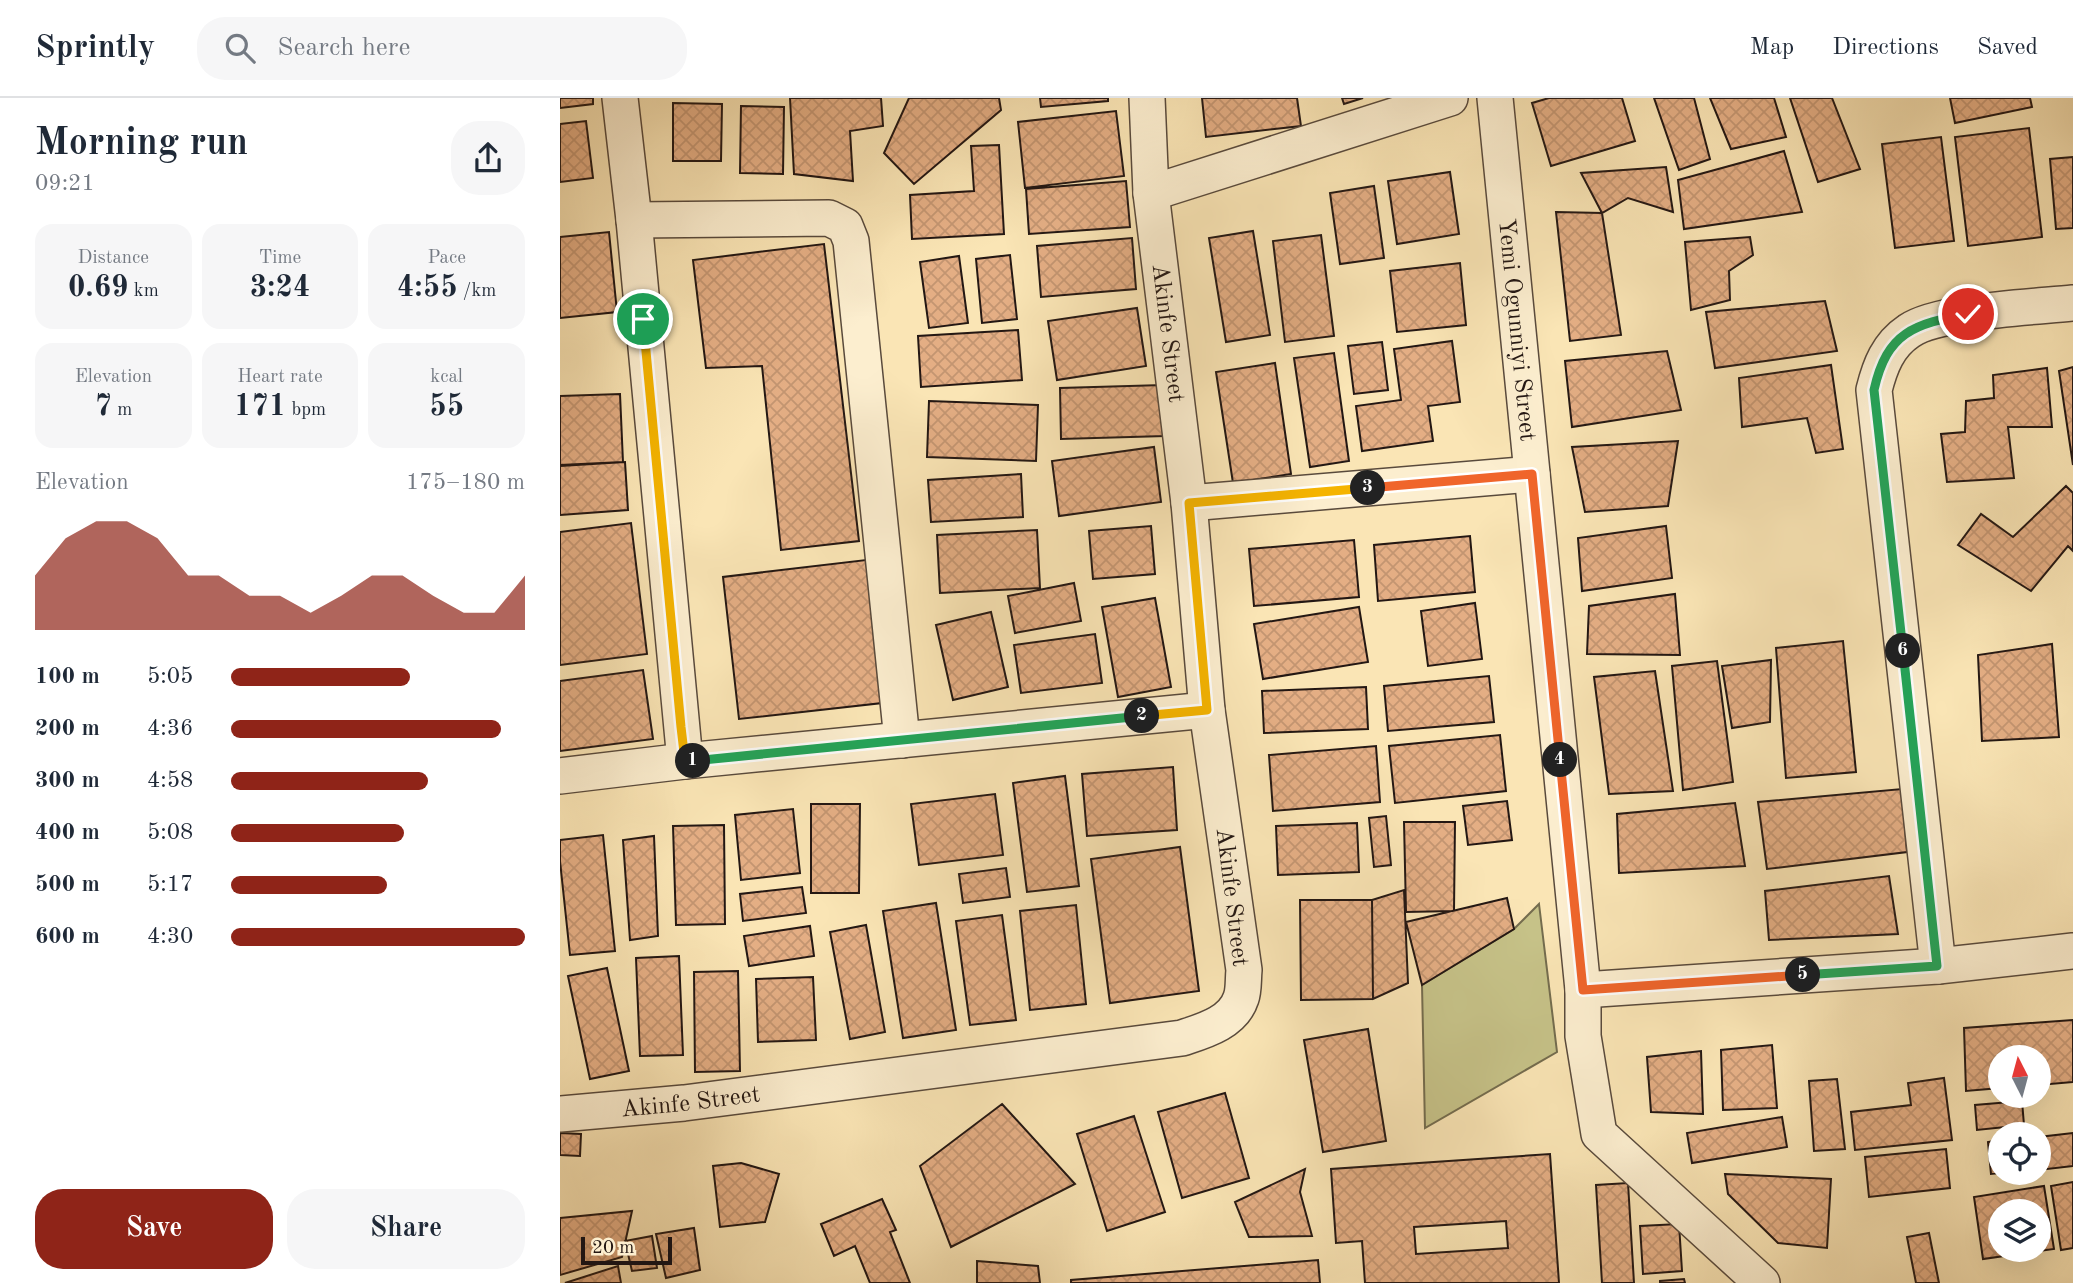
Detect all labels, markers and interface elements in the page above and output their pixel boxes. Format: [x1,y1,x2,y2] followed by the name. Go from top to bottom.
[197,17,687,80] search box
[221,29,259,67] icon: search
[35,32,155,65] text: Sprintly
[277,35,410,61] text: Search here
[1750,36,1794,60] text: Map
[1832,36,1939,60] text: Directions
[1977,36,2038,60] text: Saved
[451,121,525,195] button: share
[35,125,248,163] text: Morning run
[35,172,95,195] text: 09:21
[1493,218,1539,443] street label: Yemi Ogunniyi Street
[78,249,149,268] text: Distance
[259,249,301,268] text: Time
[427,249,466,268] text: Pace
[1147,263,1187,404] street label: Akinfe Street
[68,273,128,303] text: 0.69
[250,273,310,303] text: 3:24
[397,273,458,303] text: 4:55
[128,282,159,301] text: km
[458,282,496,301] text: /km
[1938,284,1998,344] pin
[613,289,673,349] pin
[1949,295,1987,333] icon: check
[624,300,662,338] icon: arrive
[75,368,152,387] text: Elevation
[237,368,323,387] text: Heart rate
[430,368,463,387] text: kcal
[94,392,112,422] text: 7
[234,392,286,422] text: 171
[429,392,464,422] text: 55
[112,401,132,420] text: m
[286,401,326,420] text: bpm
[1350,470,1386,506] pin: 3
[35,471,129,494] text: Elevation
[406,471,525,494] text: 175–180 m
[1362,478,1373,497] text: 3
[1886,634,1920,668] pin: 6
[1897,641,1908,660] text: 6
[35,665,100,688] text: 100 m
[147,665,193,688] text: 5:05
[1124,698,1160,734] pin: 2
[1136,706,1147,725] text: 2
[35,717,100,740] text: 200 m
[147,717,193,740] text: 4:36
[1542,742,1578,778] pin: 4
[676,744,710,778] pin: 1
[1554,750,1565,769] text: 4
[687,751,698,770] text: 1
[35,769,100,792] text: 300 m
[147,769,193,792] text: 4:58
[35,821,100,844] text: 400 m
[147,821,193,844] text: 5:08
[1211,827,1251,968] street label: Akinfe Street
[35,873,100,896] text: 500 m
[147,873,193,896] text: 5:17
[35,925,100,948] text: 600 m
[147,925,193,948] text: 4:30
[1786,958,1820,992] pin: 5
[1797,965,1808,984] text: 5
[1988,1045,2051,1108] north arrow
[1988,1045,2051,1262] map controls
[620,1083,761,1123] street label: Akinfe Street
[1988,1122,2051,1185] button: locate
[35,1189,273,1269] button: Save
[287,1189,525,1269] button: Share
[1988,1199,2051,1262] button: layers
[581,1234,672,1266] scale bar
[592,1239,634,1258] text: 20 m

